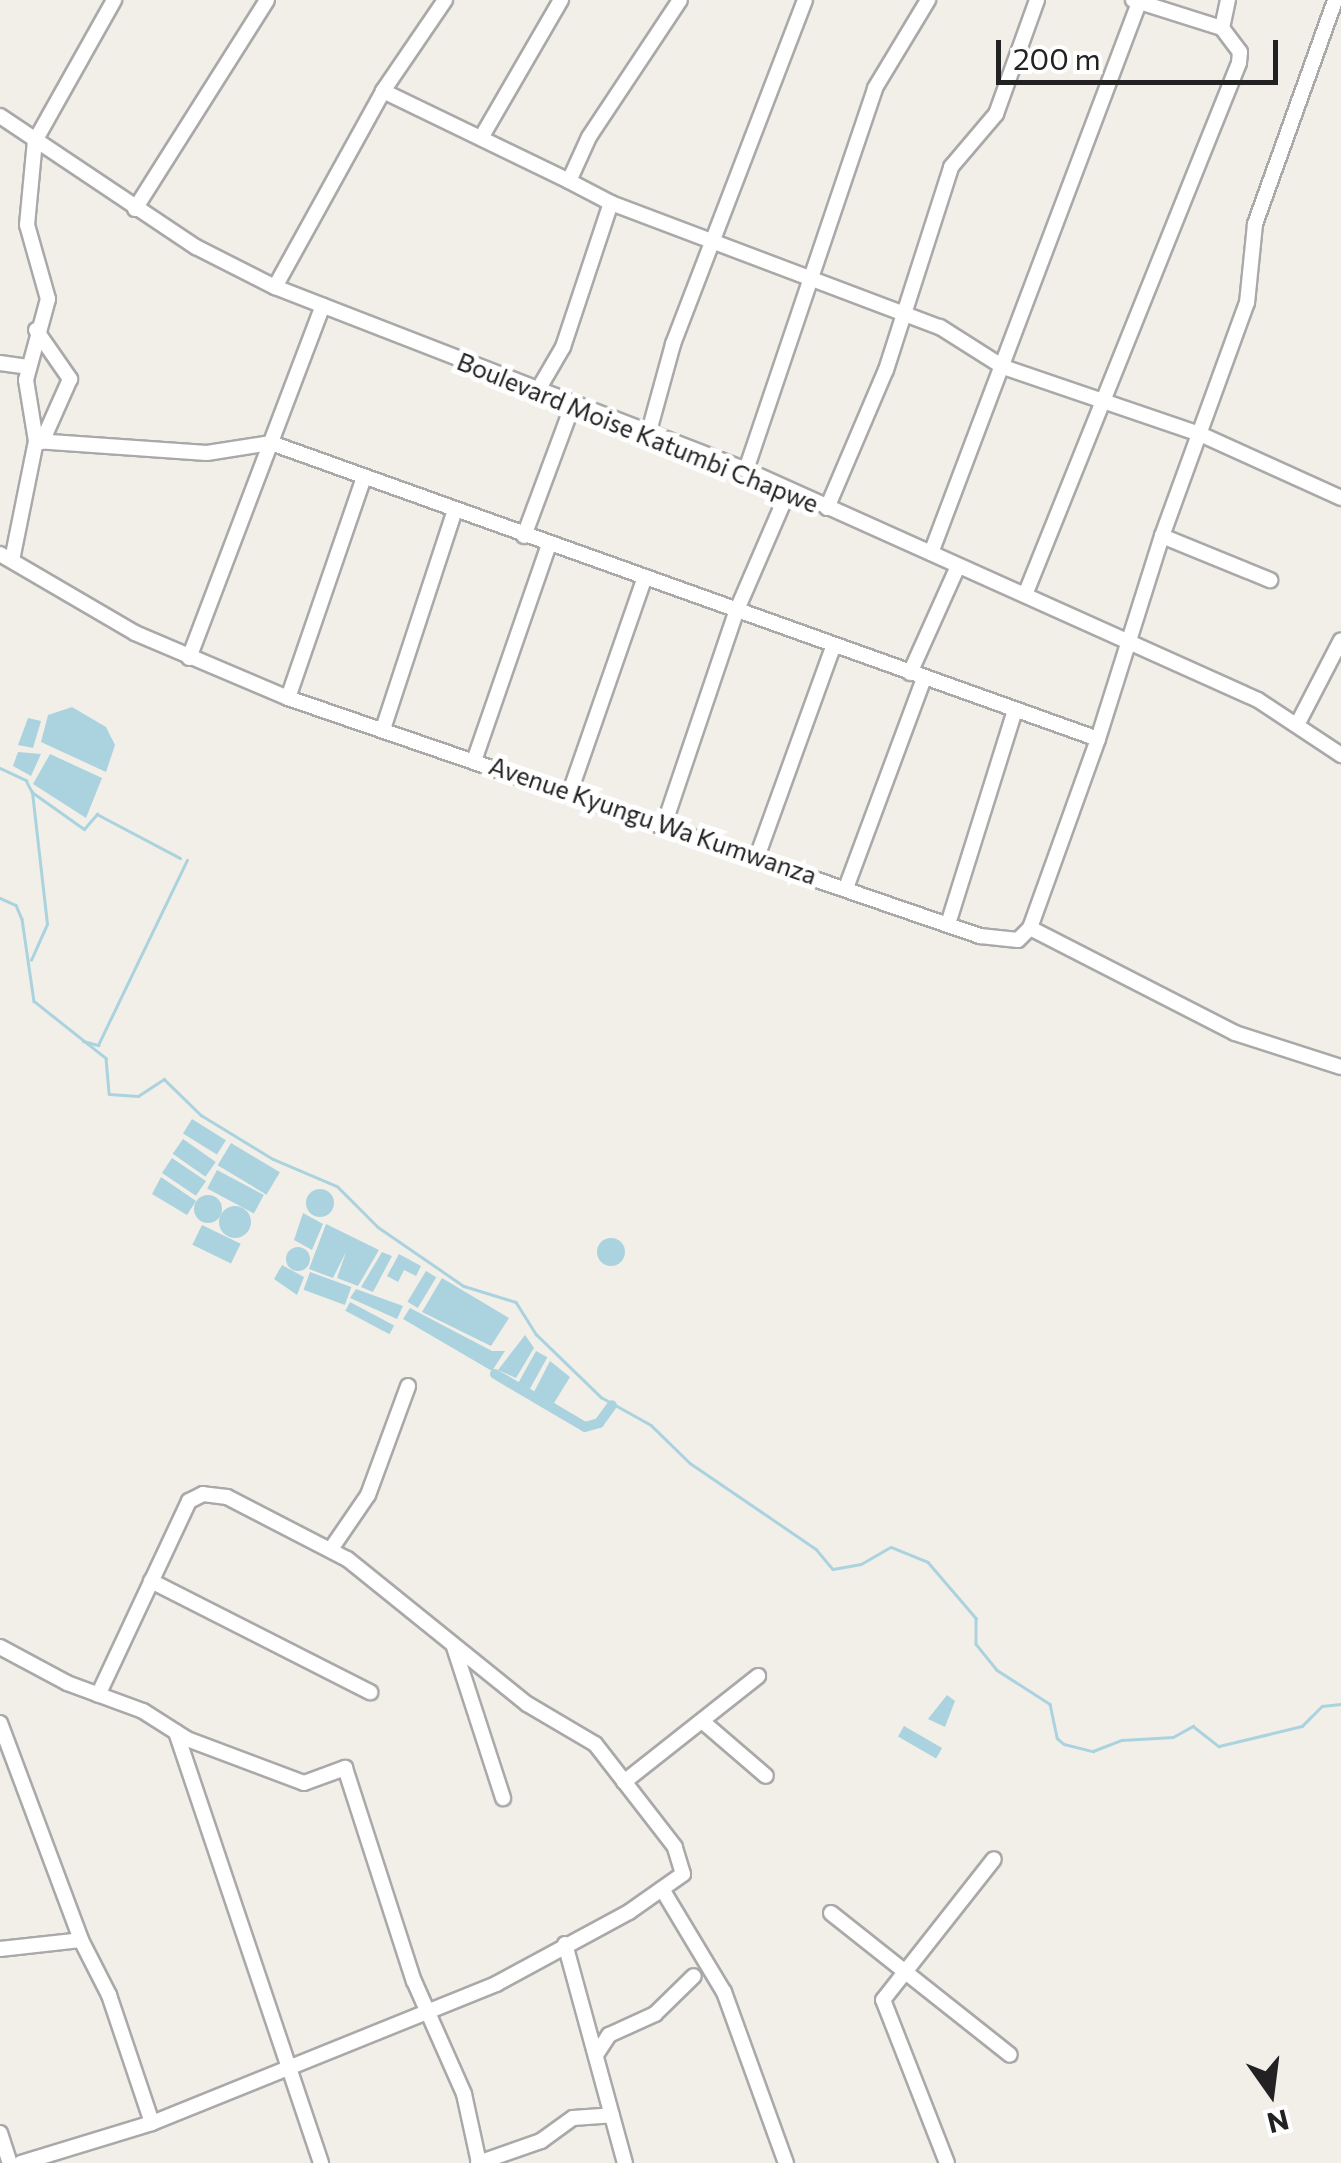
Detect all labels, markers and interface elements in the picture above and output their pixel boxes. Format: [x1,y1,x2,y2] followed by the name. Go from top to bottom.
[1001,20,1284,82] scale bar
[1013,39,1101,76] text: 200 m
[453,346,823,518] street label: Boulevard Moise Katumbi Chapwe
[485,750,821,890] street label: Avenue Kyungu Wa Kumwanza
[1221,2043,1321,2143] north arrow
[1264,2103,1293,2141] text: N

